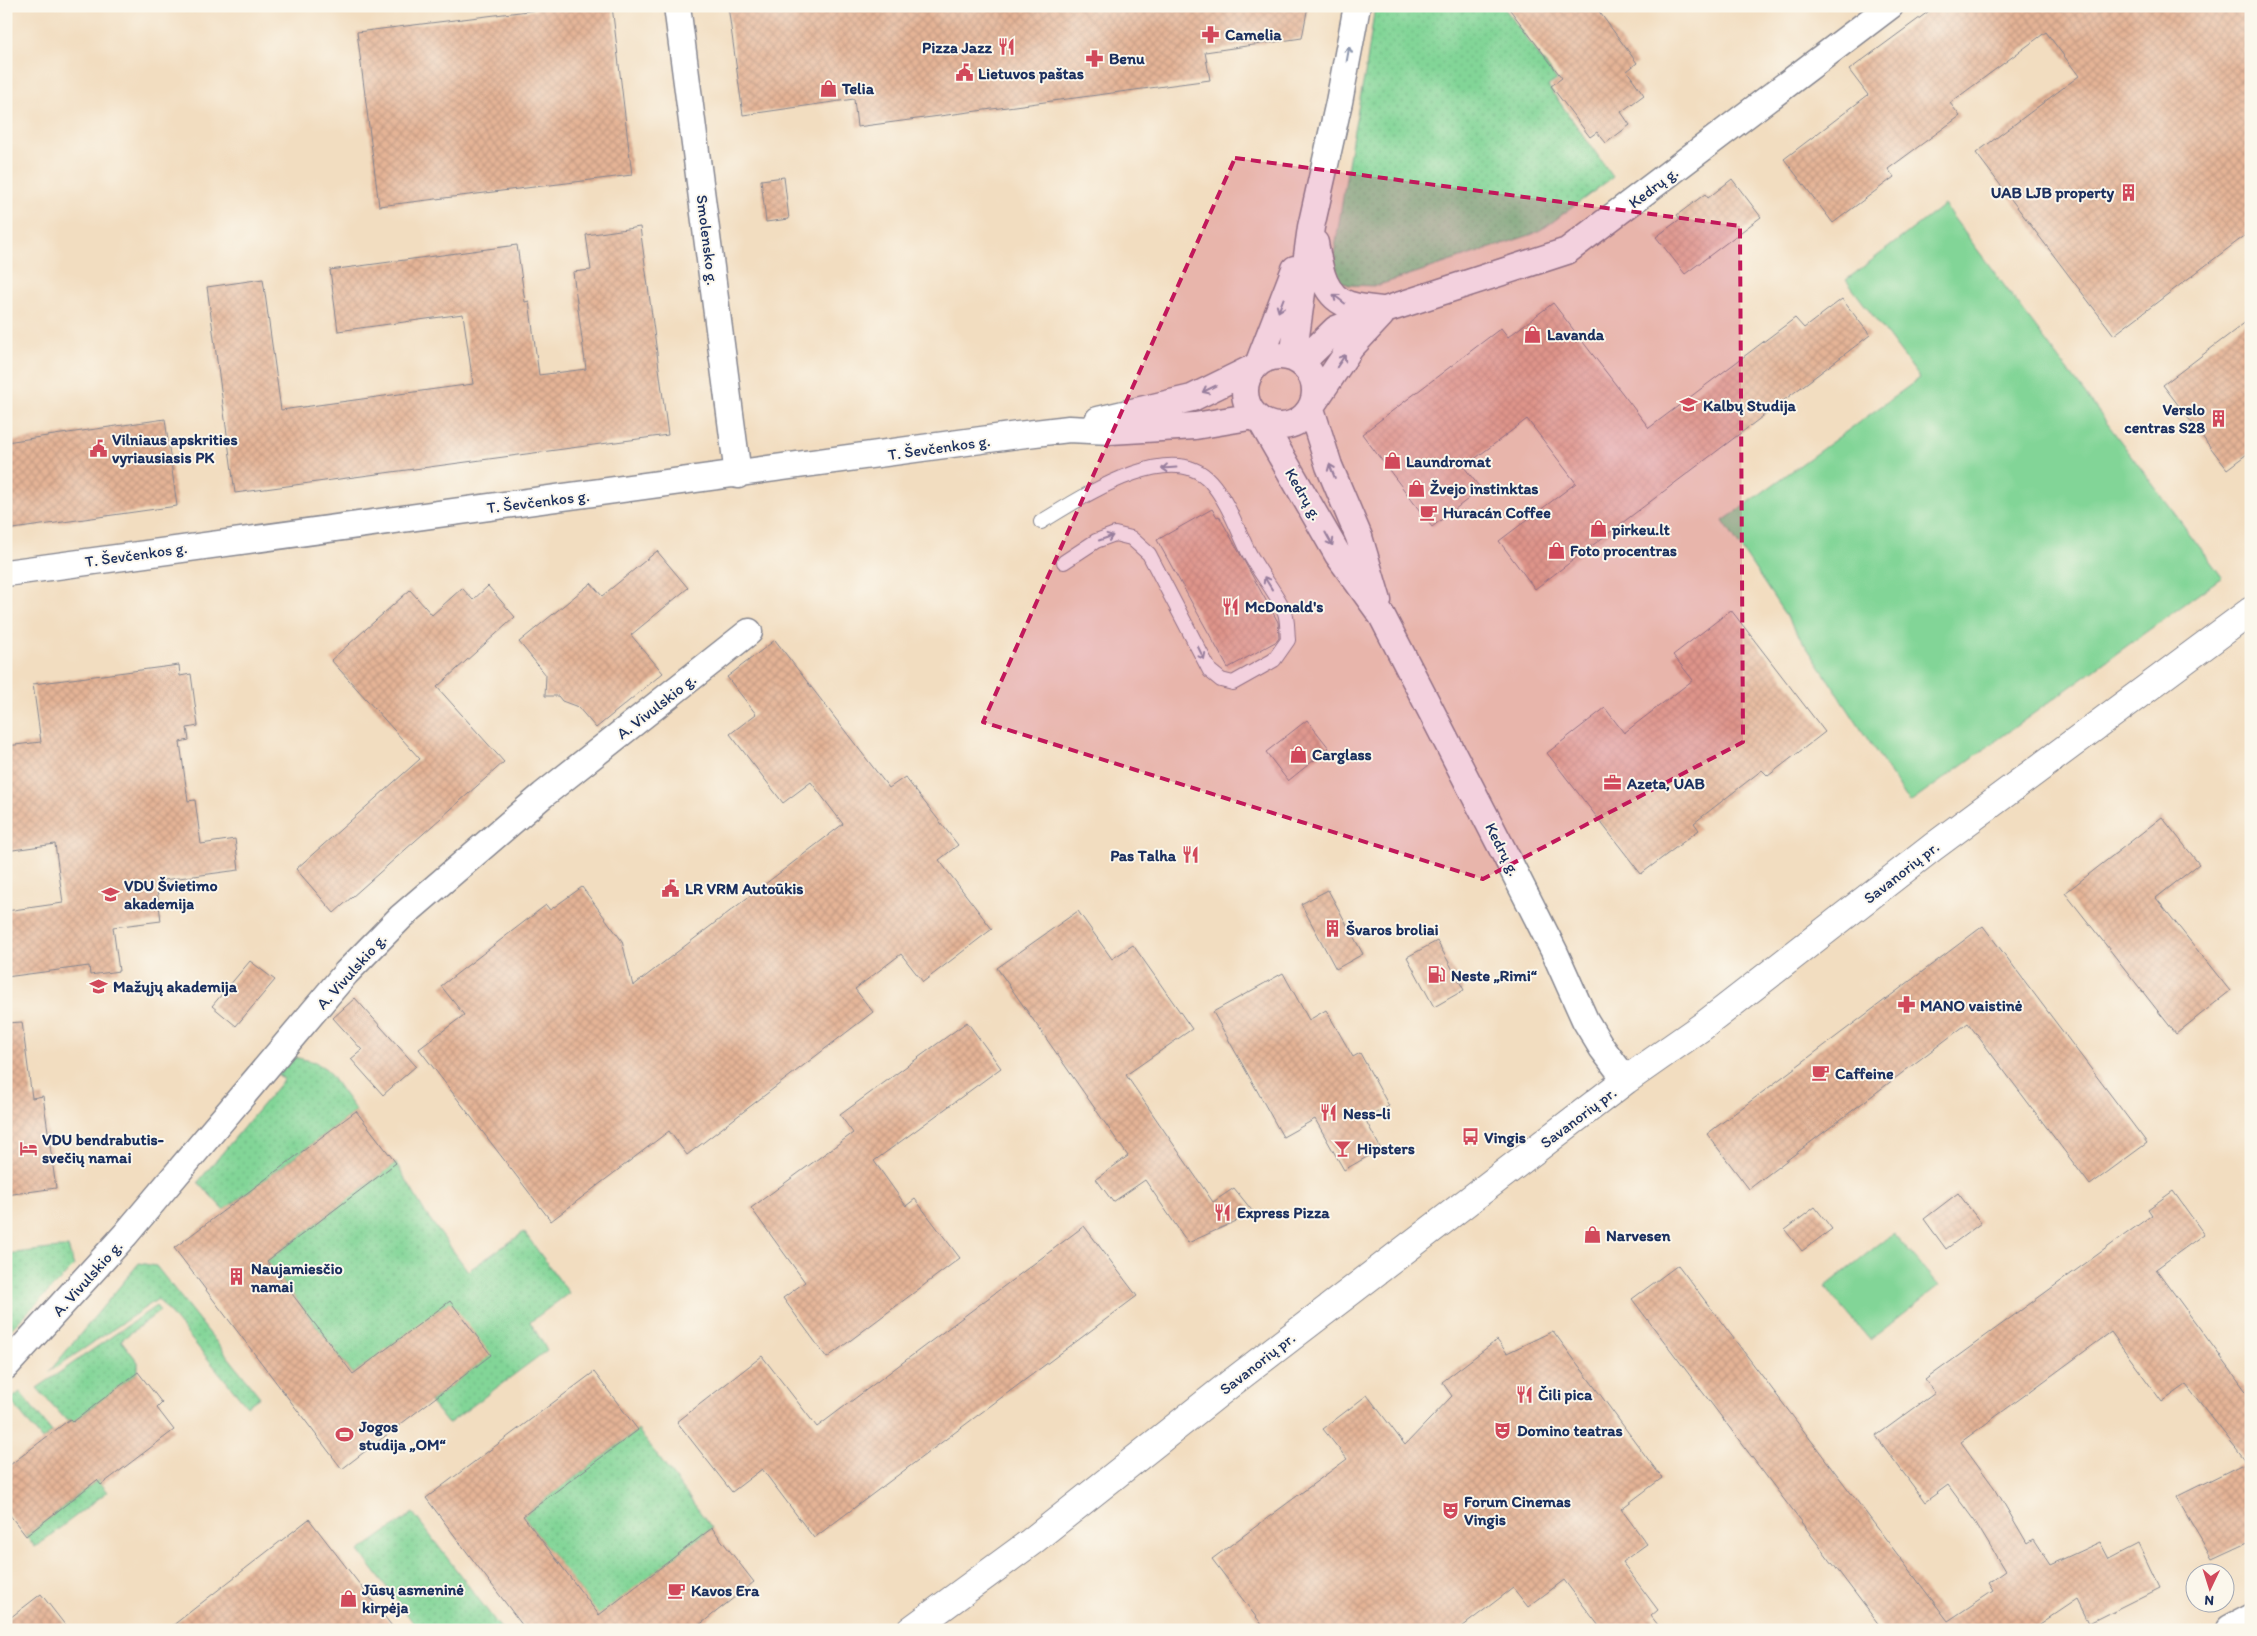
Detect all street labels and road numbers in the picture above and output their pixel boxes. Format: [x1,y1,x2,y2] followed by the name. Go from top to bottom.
[1625,163,1682,212] street label: Kedrų g.
[693,194,722,286] street label: Smolensko g.
[887,431,992,464] street label: T. Ševčenkos g.
[1281,465,1326,524] street label: Kedrų g.
[486,486,591,517] street label: T. Ševčenkos g.
[84,538,189,571] street label: T. Ševčenkos g.
[613,670,700,743] street label: A. Vivulskio g.
[1481,819,1524,879] street label: Kedrų g.
[1860,837,1943,908] street label: Savanorių pr.
[312,930,390,1013] street label: A. Vivulskio g.
[1536,1083,1620,1152] street label: Savanorių pr.
[48,1237,126,1320] street label: A. Vivulskio g.
[1216,1328,1299,1399] street label: Savanorių pr.

